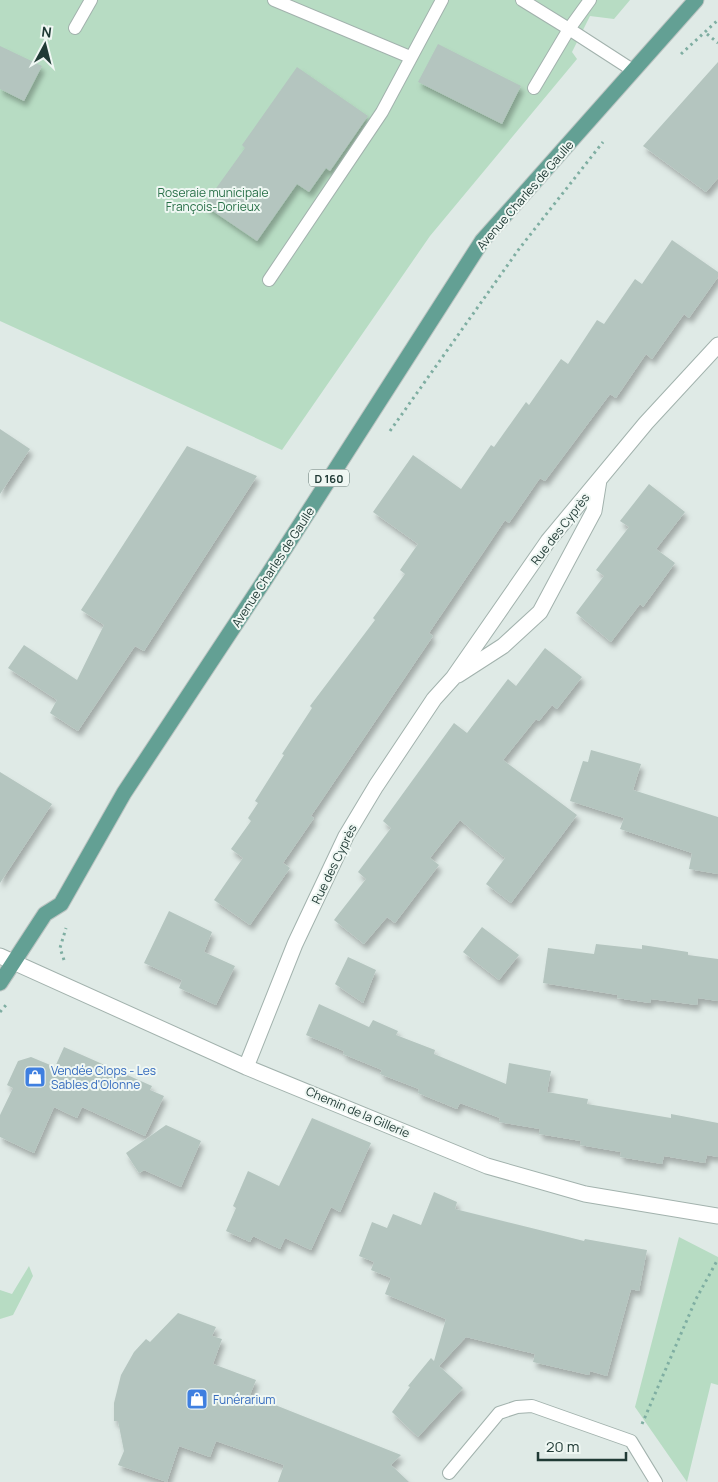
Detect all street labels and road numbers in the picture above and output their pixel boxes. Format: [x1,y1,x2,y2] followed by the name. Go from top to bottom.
[473,137,577,253] street label: Avenue Charles de Gaulle
[309,469,349,486] road number: D 160
[527,490,593,568] street label: Rue des Cyprès
[228,504,318,630] street label: Avenue Charles de Gaulle
[307,821,361,907] street label: Rue des Cyprès
[303,1082,413,1142] street label: Chemin de la Gillerie

